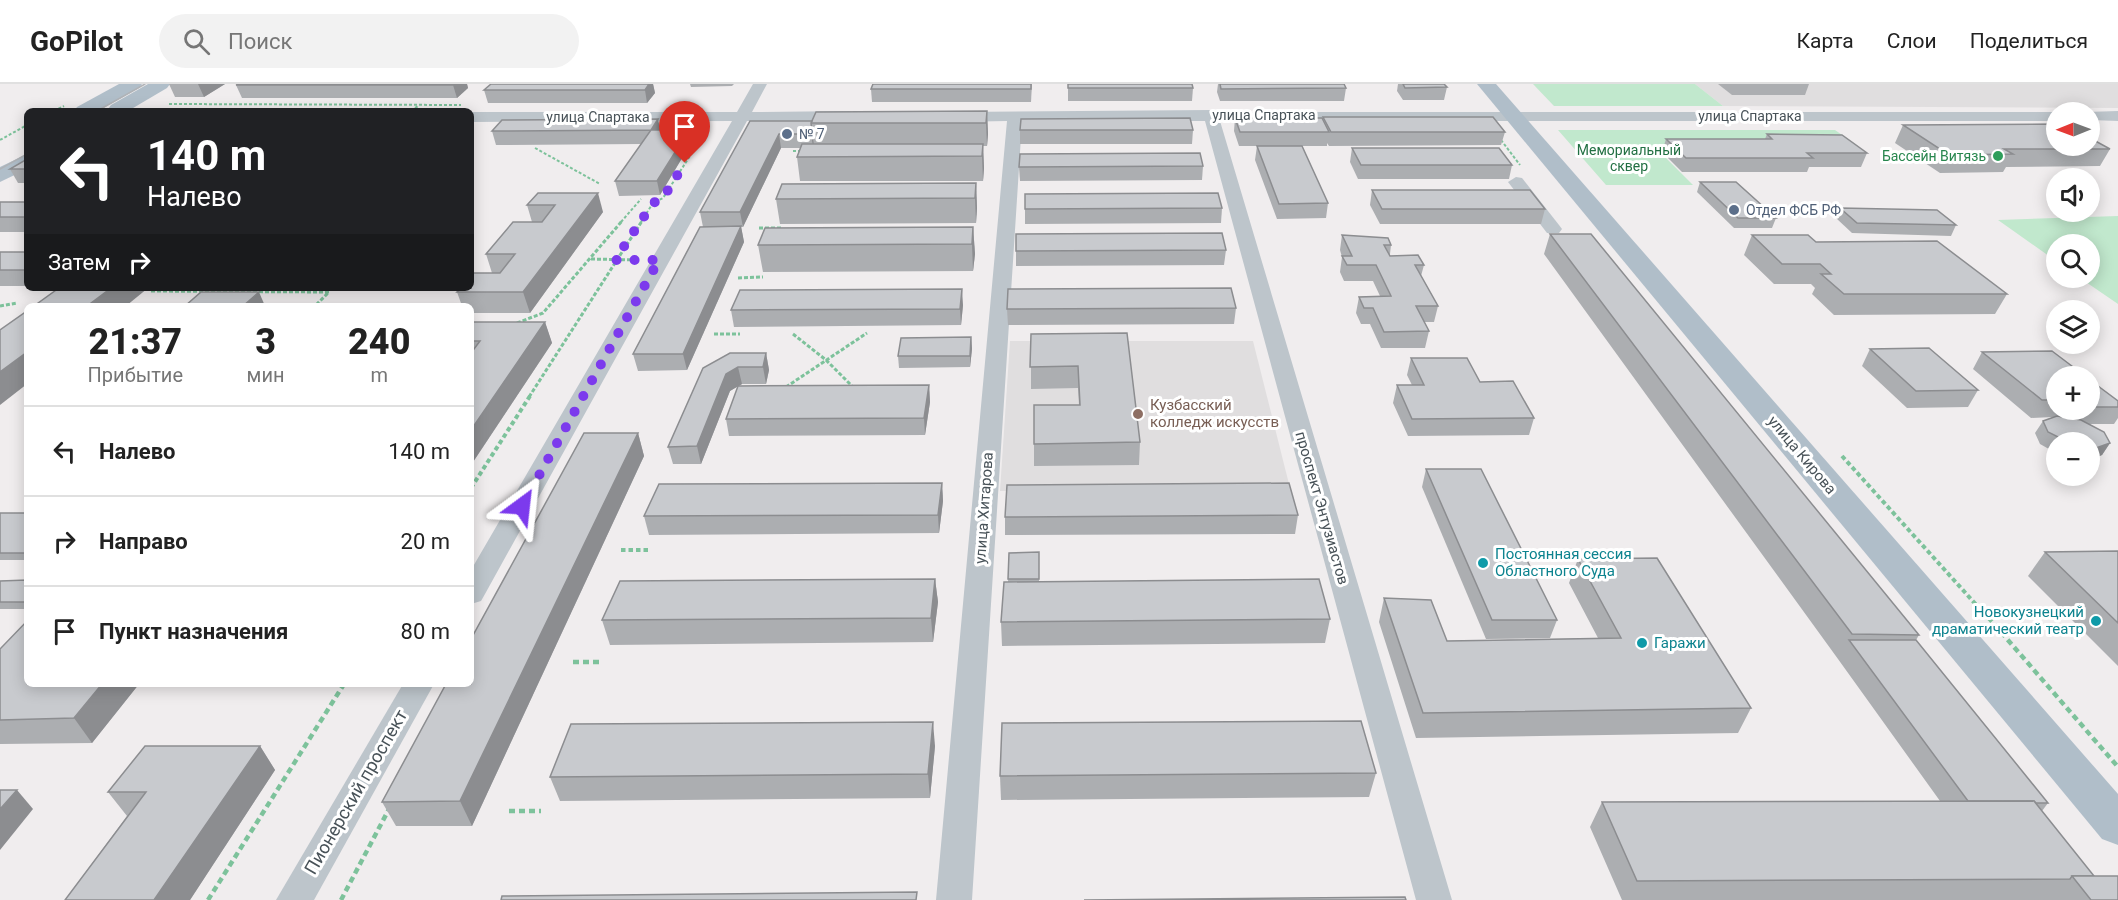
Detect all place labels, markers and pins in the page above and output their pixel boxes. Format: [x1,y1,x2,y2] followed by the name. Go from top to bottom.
[659,101,710,163] pin
[799,126,825,142] place label: № 7
[780,127,794,141] marker: № 7
[1882,148,1986,164] place label: Бассейн Витязь
[1991,149,2005,163] marker: Бассейн Витязь
[1746,202,1841,218] place label: Отдел ФСБ РФ
[1727,203,1741,217] marker: Отдел ФСБ РФ
[1150,396,1279,431] place label: Кузбасский колледж искусств
[1131,407,1145,421] marker: Кузбасский колледж искусств
[1495,545,1632,580] place label: Постоянная сессия Областного Суда
[1476,556,1490,570] marker: Постоянная сессия Областного Суда
[1932,603,2084,638] place label: Новокузнецкий драматический театр
[2089,614,2103,628] marker: Новокузнецкий драматический театр
[1654,634,1706,652] place label: Гаражи
[1635,636,1649,650] marker: Гаражи

